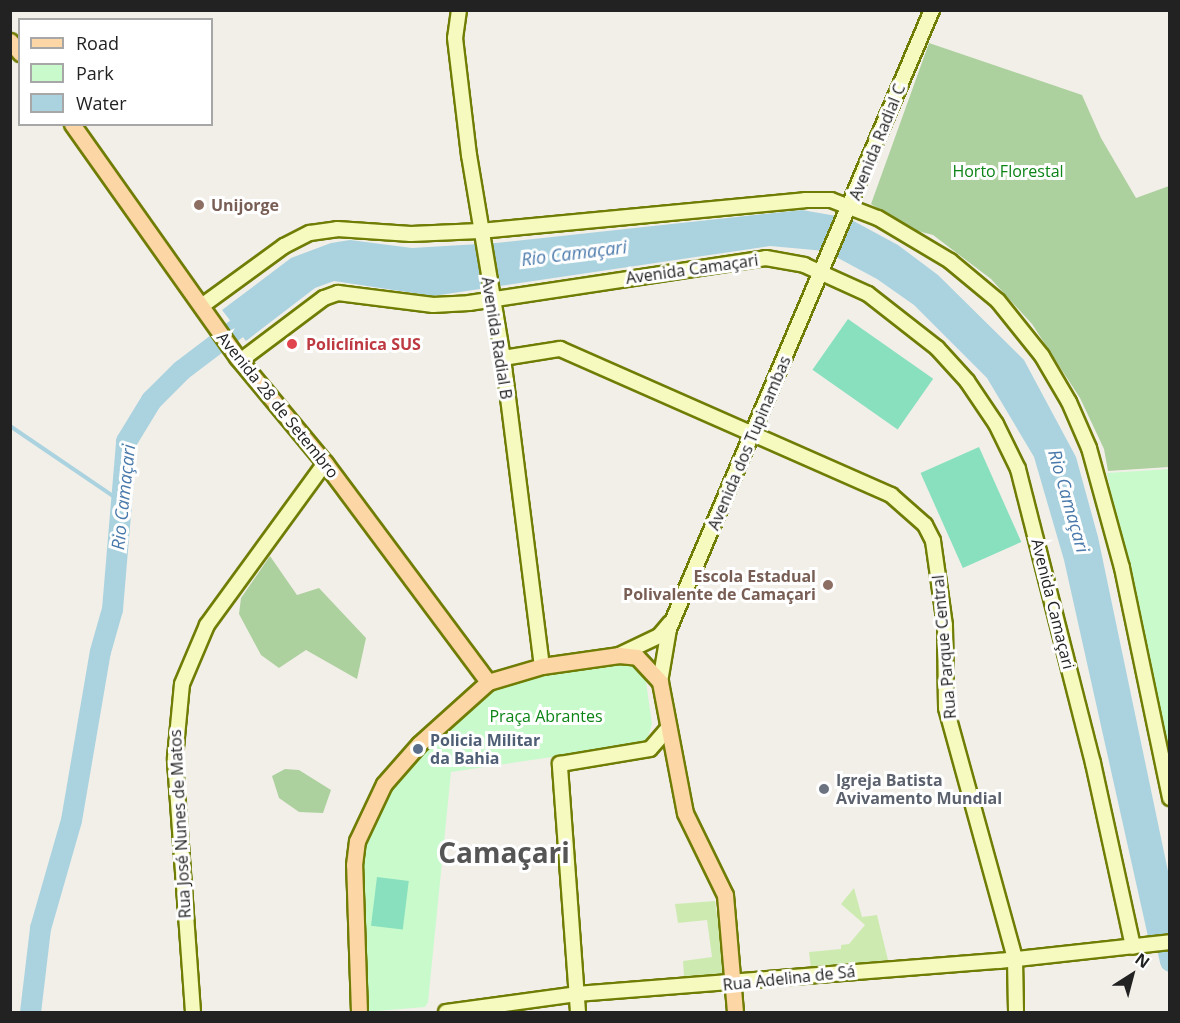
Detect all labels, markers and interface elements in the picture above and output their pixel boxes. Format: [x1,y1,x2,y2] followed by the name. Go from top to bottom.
[18,18,213,126] legend
[76,31,119,55] text: Road
[76,61,114,85] text: Park
[845,81,909,203] street label: Avenida Radial C
[76,91,127,115] text: Water
[952,161,1064,181] park label: Horto Florestal
[211,195,279,215] place label: Unijorge
[192,198,206,212] marker: Unijorge
[520,236,628,270] water label: Rio Camaçari
[625,250,759,288] street label: Avenida Camaçari
[478,275,516,401] street label: Avenida Radial B
[213,328,343,482] street label: Avenida 28 de Setembro
[306,334,421,354] place label: Policlínica SUS
[283,335,301,353] marker: Policlínica SUS
[704,353,794,533] street label: Avenida dos Tupinambas
[107,443,139,551] water label: Rio Camaçari
[1044,447,1094,555] water label: Rio Camaçari
[1028,537,1078,671] street label: Avenida Camaçari
[623,566,816,604] place label: Escola Estadual Polivalente de Camaçari
[928,574,960,720] street label: Rua Parque Central
[821,578,835,592] marker: Escola Estadual Polivalente de Camaçari
[489,706,603,726] park label: Praça Abrantes
[165,729,195,919] street label: Rua José Nunes de Matos
[430,730,540,768] place label: Policia Militar da Bahia
[411,742,425,756] marker: Policia Militar da Bahia
[836,770,1002,808] place label: Igreja Batista Avivamento Mundial
[817,782,831,796] marker: Igreja Batista Avivamento Mundial
[438,835,570,869] district label: Camaçari
[1102,945,1162,1005] north arrow
[1131,948,1154,973] text: N
[722,961,856,995] street label: Rua Adelina de Sá

